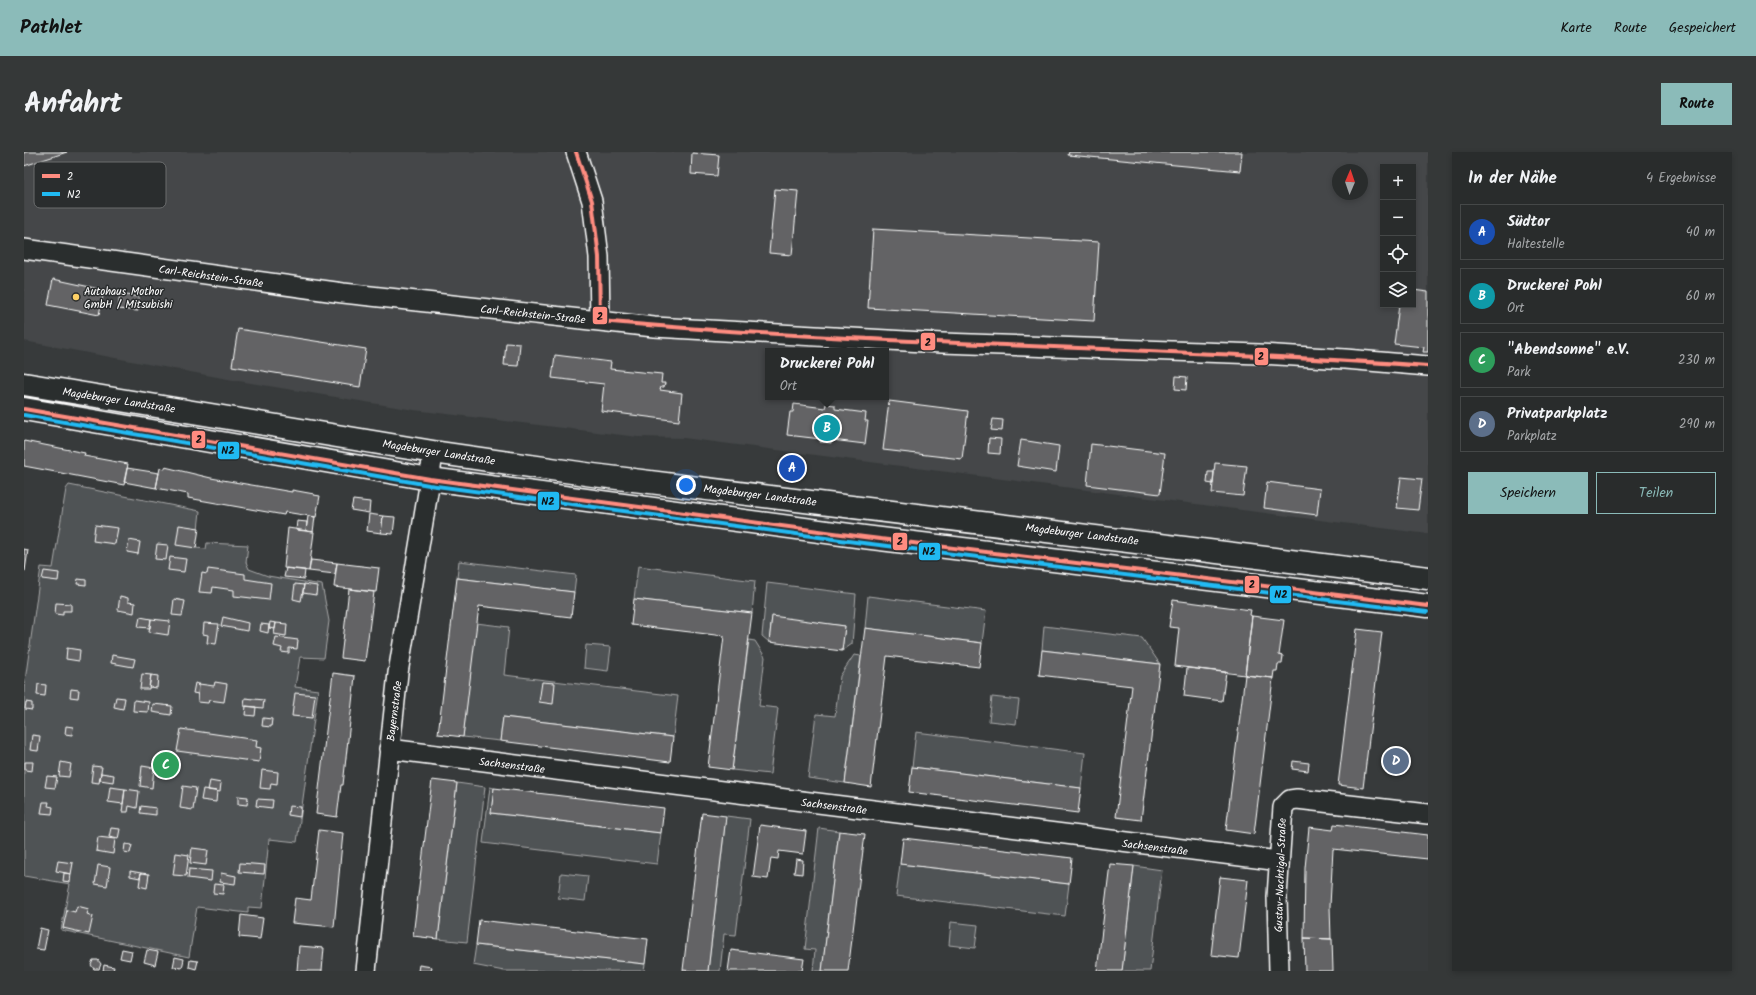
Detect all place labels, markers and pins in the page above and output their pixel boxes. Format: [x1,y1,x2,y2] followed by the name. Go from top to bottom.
[84,283,173,314] place label: Autohaus Mothor GmbH / Mitsubishi
[71,292,81,302] marker: Autohaus Mothor GmbH / Mitsubishi
[814,413,840,443] pin: B
[779,453,805,483] pin: A
[1383,746,1409,776] pin: D
[153,750,179,780] pin: C

